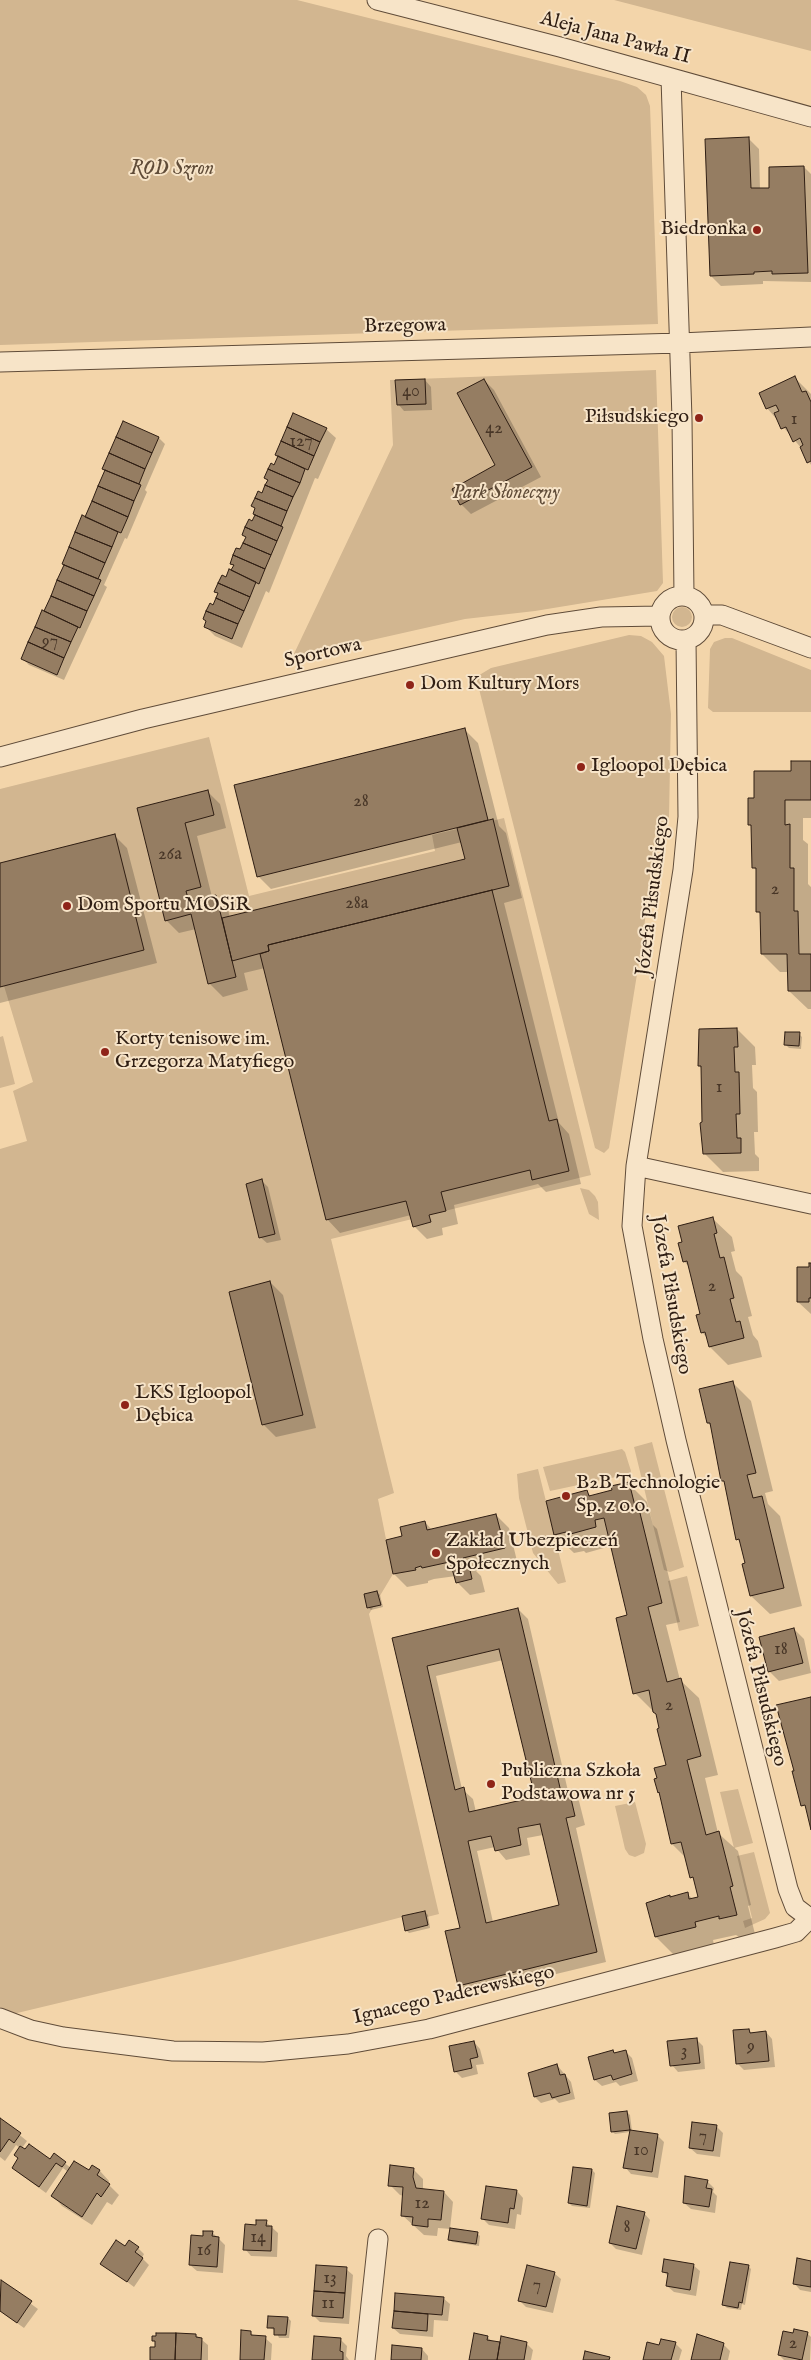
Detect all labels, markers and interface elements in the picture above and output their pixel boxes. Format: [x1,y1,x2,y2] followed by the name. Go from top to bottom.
[537,7,693,71] street label: Aleja Jana Pawła II
[130,158,214,182] park label: ROD Szron
[661,218,747,242] place label: Biedronka
[751,224,763,236] marker: Biedronka
[364,314,446,340] street label: Brzegowa
[402,381,420,403] house number: 40
[585,406,689,430] place label: Piłsudskiego
[791,409,797,431] house number: 1
[693,412,705,424] marker: Piłsudskiego
[485,418,503,440] house number: 42
[289,431,313,453] house number: 127
[452,482,560,506] park label: Park Słoneczny
[42,631,58,653] house number: 97
[282,633,364,675] street label: Sportowa
[420,673,579,697] place label: Dom Kultury Mors
[404,679,416,691] marker: Dom Kultury Mors
[591,755,727,779] place label: Igloopol Dębica
[575,761,587,773] marker: Igloopol Dębica
[353,791,369,813] house number: 28
[632,814,676,978] street label: Józefa Piłsudskiego
[158,844,182,866] house number: 26a
[771,879,779,901] house number: 2
[345,893,369,915] house number: 28a
[77,894,250,918] place label: Dom Sportu MOSiR
[61,900,73,912] marker: Dom Sportu MOSiR
[115,1028,294,1075] place label: Korty tenisowe im. Grzegorza Matyfiego
[99,1046,111,1058] marker: Korty tenisowe im. Grzegorza Matyfiego
[716,1077,722,1099] house number: 1
[644,1213,696,1377] street label: Józefa Piłsudskiego
[708,1276,716,1298] house number: 2
[135,1382,252,1429] place label: LKS Igloopol Dębica
[119,1399,131,1411] marker: LKS Igloopol Dębica
[576,1472,720,1519] place label: B2B Technologie Sp. z o.o.
[560,1490,572,1502] marker: B2B Technologie Sp. z o.o.
[446,1530,618,1577] place label: Zakład Ubezpieczeń Społecznych
[430,1547,442,1559] marker: Zakład Ubezpieczeń Społecznych
[729,1607,791,1769] street label: Józefa Piłsudskiego
[774,1639,788,1661] house number: 18
[665,1695,673,1717] house number: 2
[501,1760,641,1807] place label: Publiczna Szkoła Podstawowa nr 5
[485,1778,497,1790] marker: Publiczna Szkoła Podstawowa nr 5
[351,1961,557,2031] street label: Ignacego Paderewskiego
[747,2036,755,2058] house number: 9
[681,2041,687,2063] house number: 3
[699,2126,707,2148] house number: 7
[633,2140,649,2162] house number: 10
[414,2193,430,2215] house number: 12
[623,2217,631,2239] house number: 8
[250,2227,266,2249] house number: 14
[197,2240,211,2262] house number: 16
[323,2268,337,2290] house number: 13
[533,2275,541,2297] house number: 7
[321,2293,335,2315] house number: 11
[789,2333,797,2355] house number: 2

